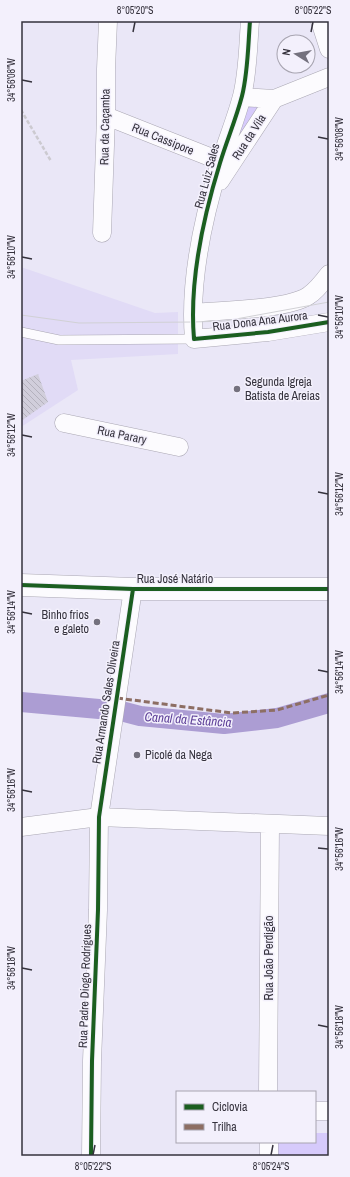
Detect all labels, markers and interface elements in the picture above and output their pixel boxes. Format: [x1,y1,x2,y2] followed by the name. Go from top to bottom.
[117,4,154,17] text: 8°05'20"S
[295,4,332,17] text: 8°05'22"S
[276,34,316,74] north arrow
[279,48,294,57] text: N
[5,58,18,102] text: 34°56'08"W
[96,88,114,165] street label: Rua da Caçamba
[228,111,270,163] street label: Rua da Vila
[333,117,346,161] text: 34°56'08"W
[130,119,196,159] street label: Rua Cassipore
[191,142,223,210] street label: Rua Luiz Sales
[5,235,18,279] text: 34°56'10"W
[333,295,346,339] text: 34°56'10"W
[212,307,309,335] street label: Rua Dona Ana Aurora
[245,374,320,404] place label: Segunda Igreja Batista de Areias
[232,384,242,394] marker: Segunda Igreja Batista de Areias
[5,413,18,457] text: 34°56'12"W
[96,422,148,448] street label: Rua Parary
[333,472,346,516] text: 34°56'12"W
[137,571,213,587] street label: Rua José Natário
[5,590,18,634] text: 34°56'14"W
[41,607,89,637] place label: Binho frios e galeto
[92,617,102,627] marker: Binho frios e galeto
[88,639,124,765] street label: Rua Armando Sales Oliveira
[333,650,346,694] text: 34°56'14"W
[144,708,232,731] water label: Canal da Estância
[145,747,213,763] place label: Picolé da Nega
[132,750,142,760] marker: Picolé da Nega
[5,768,18,812] text: 34°56'16"W
[333,827,346,871] text: 34°56'16"W
[261,916,277,1000] street label: Rua João Perdigão
[75,924,95,1048] street label: Rua Padre Diogo Rodrigues
[5,946,18,990] text: 34°56'18"W
[333,1005,346,1049] text: 34°56'18"W
[176,1091,316,1143] legend
[212,1099,248,1115] text: Ciclovia
[212,1119,237,1135] text: Trilha
[75,1160,112,1173] text: 8°05'22"S
[253,1160,290,1173] text: 8°05'24"S

